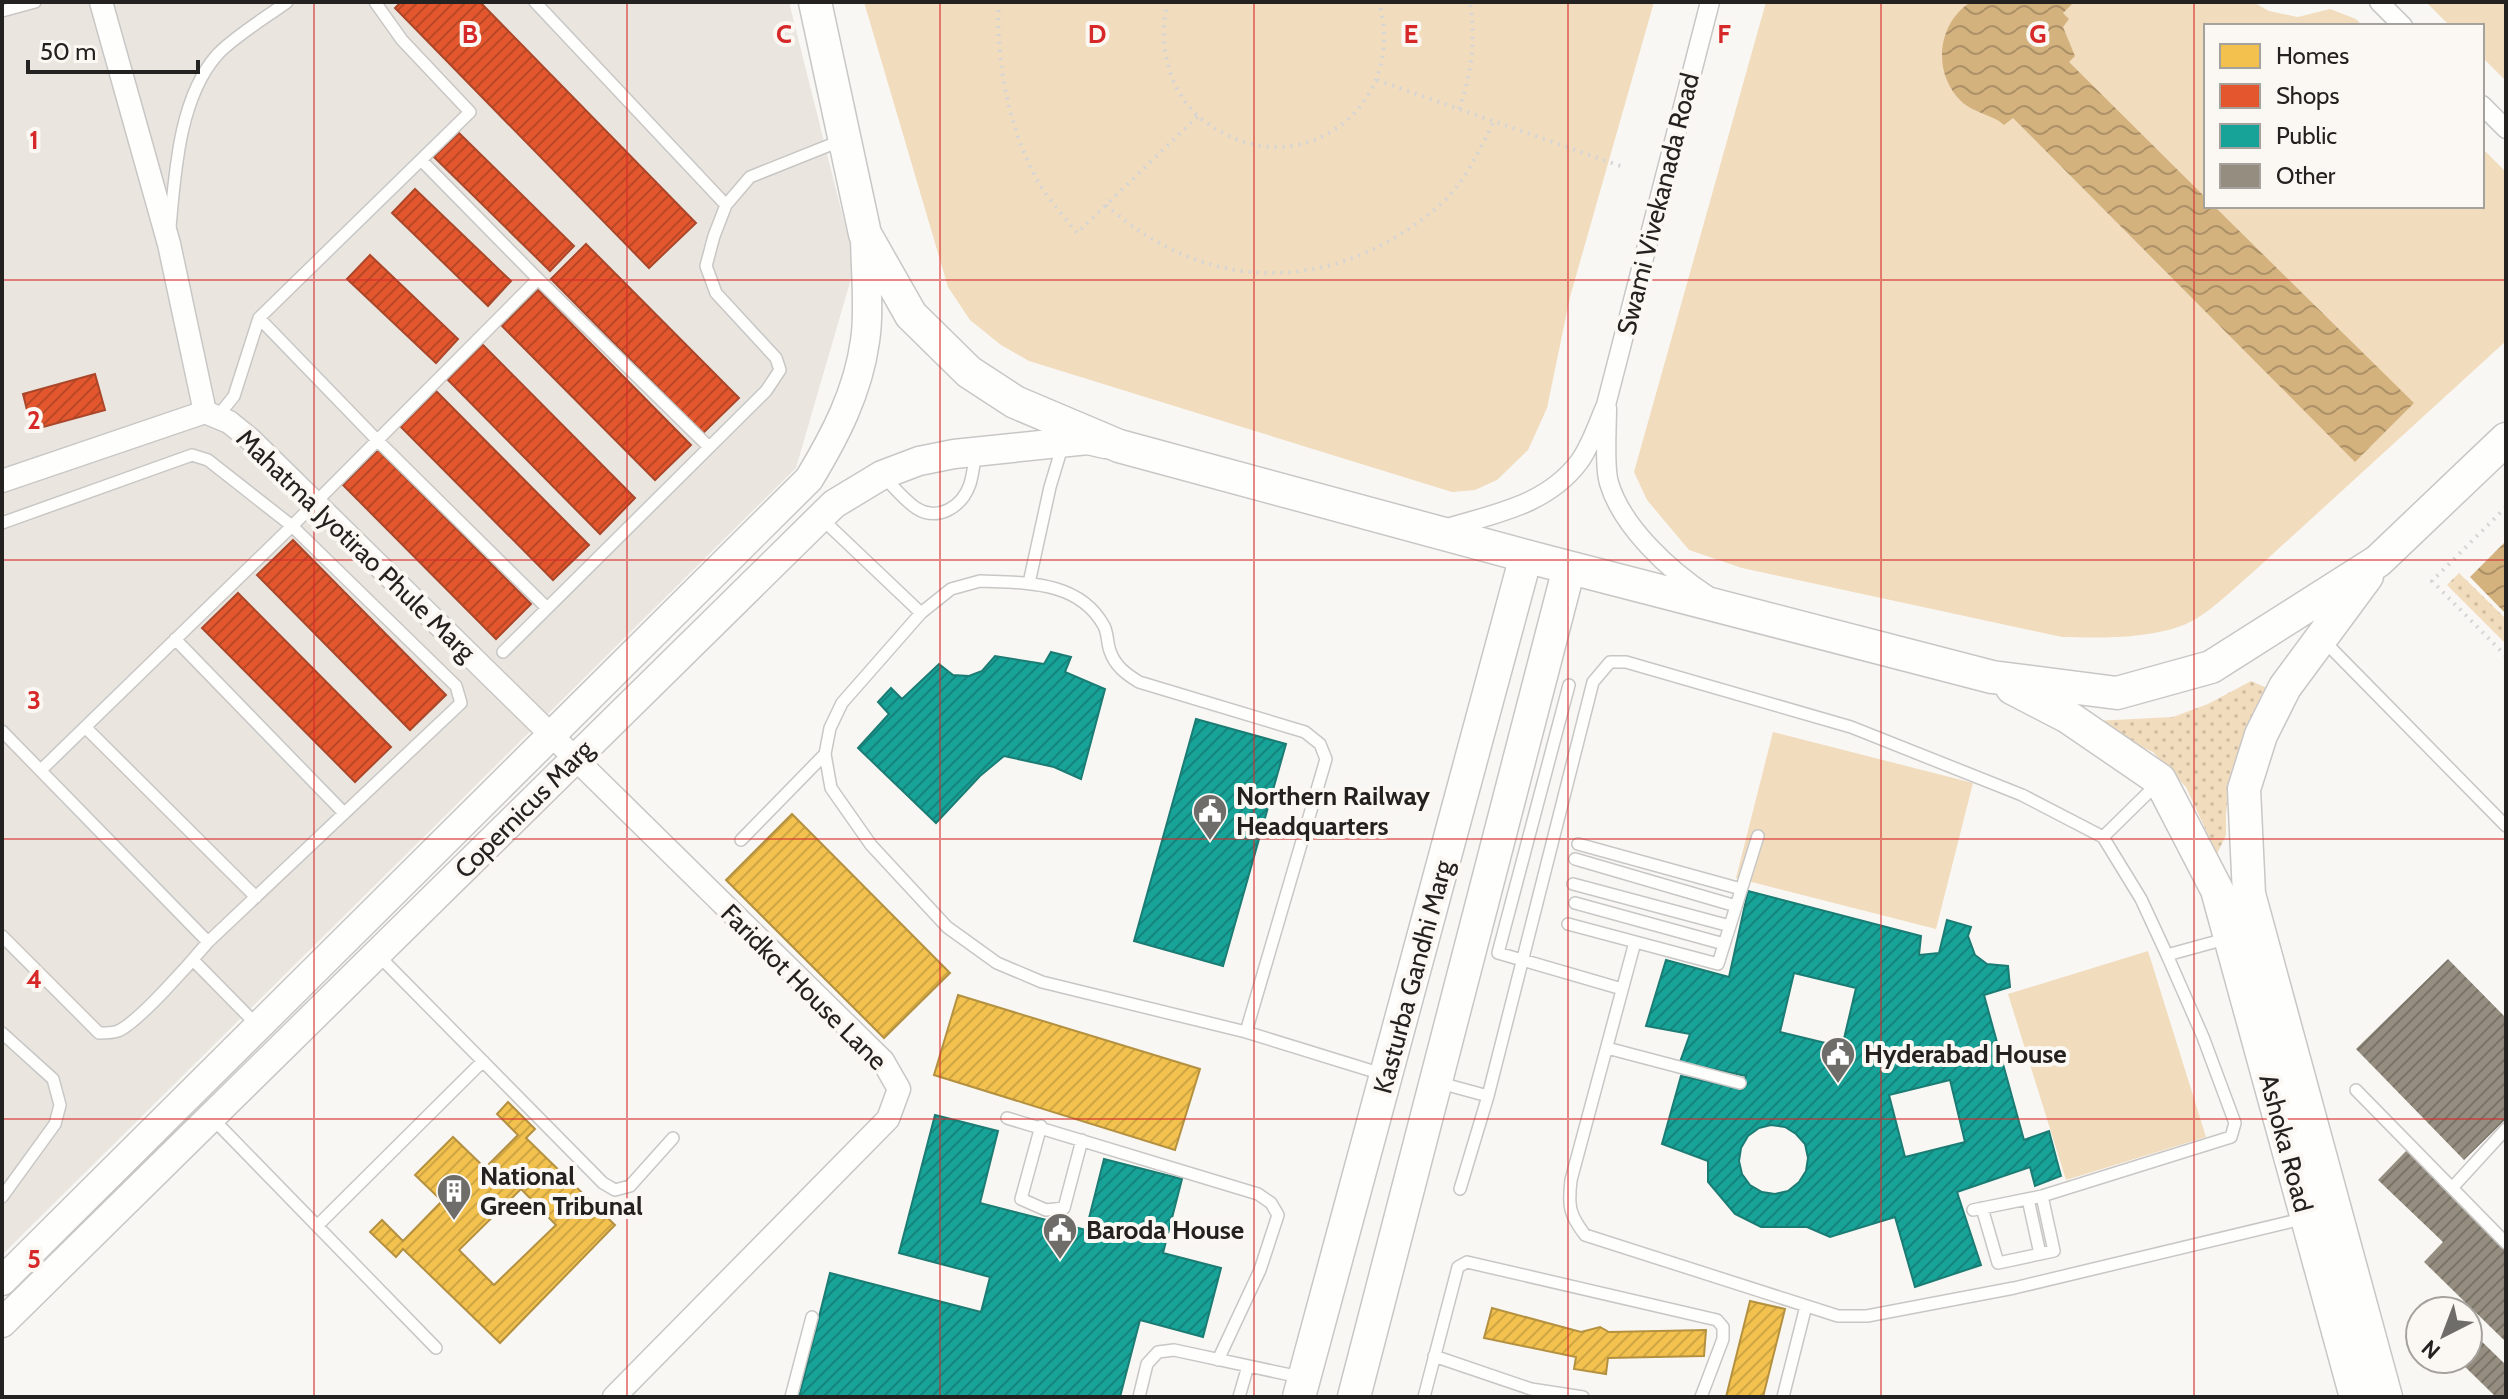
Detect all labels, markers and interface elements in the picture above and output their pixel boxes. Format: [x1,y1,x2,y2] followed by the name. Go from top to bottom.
[462,18,478,50] text: B
[776,18,792,50] text: C
[1088,18,1106,50] text: D
[1404,18,1418,50] text: E
[1717,18,1731,50] text: F
[2029,18,2047,50] text: G
[28,24,198,74] scale bar
[2204,24,2484,208] legend
[40,37,96,66] text: 50 m
[2276,41,2349,70] text: Homes
[1610,70,1706,338] street label: Swami Vivekanada Road
[2276,81,2339,110] text: Shops
[2276,121,2337,150] text: Public
[29,124,39,156] text: 1
[2276,161,2336,190] text: Other
[27,404,41,436] text: 2
[230,422,483,668] street label: Mahatma Jyotirao Phule Marg
[27,684,41,716] text: 3
[448,732,601,885] street label: Copernicus Marg
[1236,780,1430,842] place label: Northern Railway Headquarters
[1191,792,1229,842] public building icon: Northern Railway Headquarters
[1366,856,1460,1097] street label: Kasturba Gandhi Marg
[714,897,894,1077] street label: Faridkot House Lane
[26,963,42,995] text: 4
[1819,1035,1857,1085] public building icon: Hyderabad House
[1864,1038,2067,1070] place label: Hyderabad House
[2252,1071,2320,1215] street label: Ashoka Road
[480,1160,643,1222] place label: National Green Tribunal
[435,1172,473,1222] building icon: National Green Tribunal
[1041,1211,1079,1261] public building icon: Baroda House
[1086,1214,1244,1246] place label: Baroda House
[27,1243,41,1275] text: 5
[2404,1295,2484,1375] north arrow
[2416,1334,2446,1365] text: N

